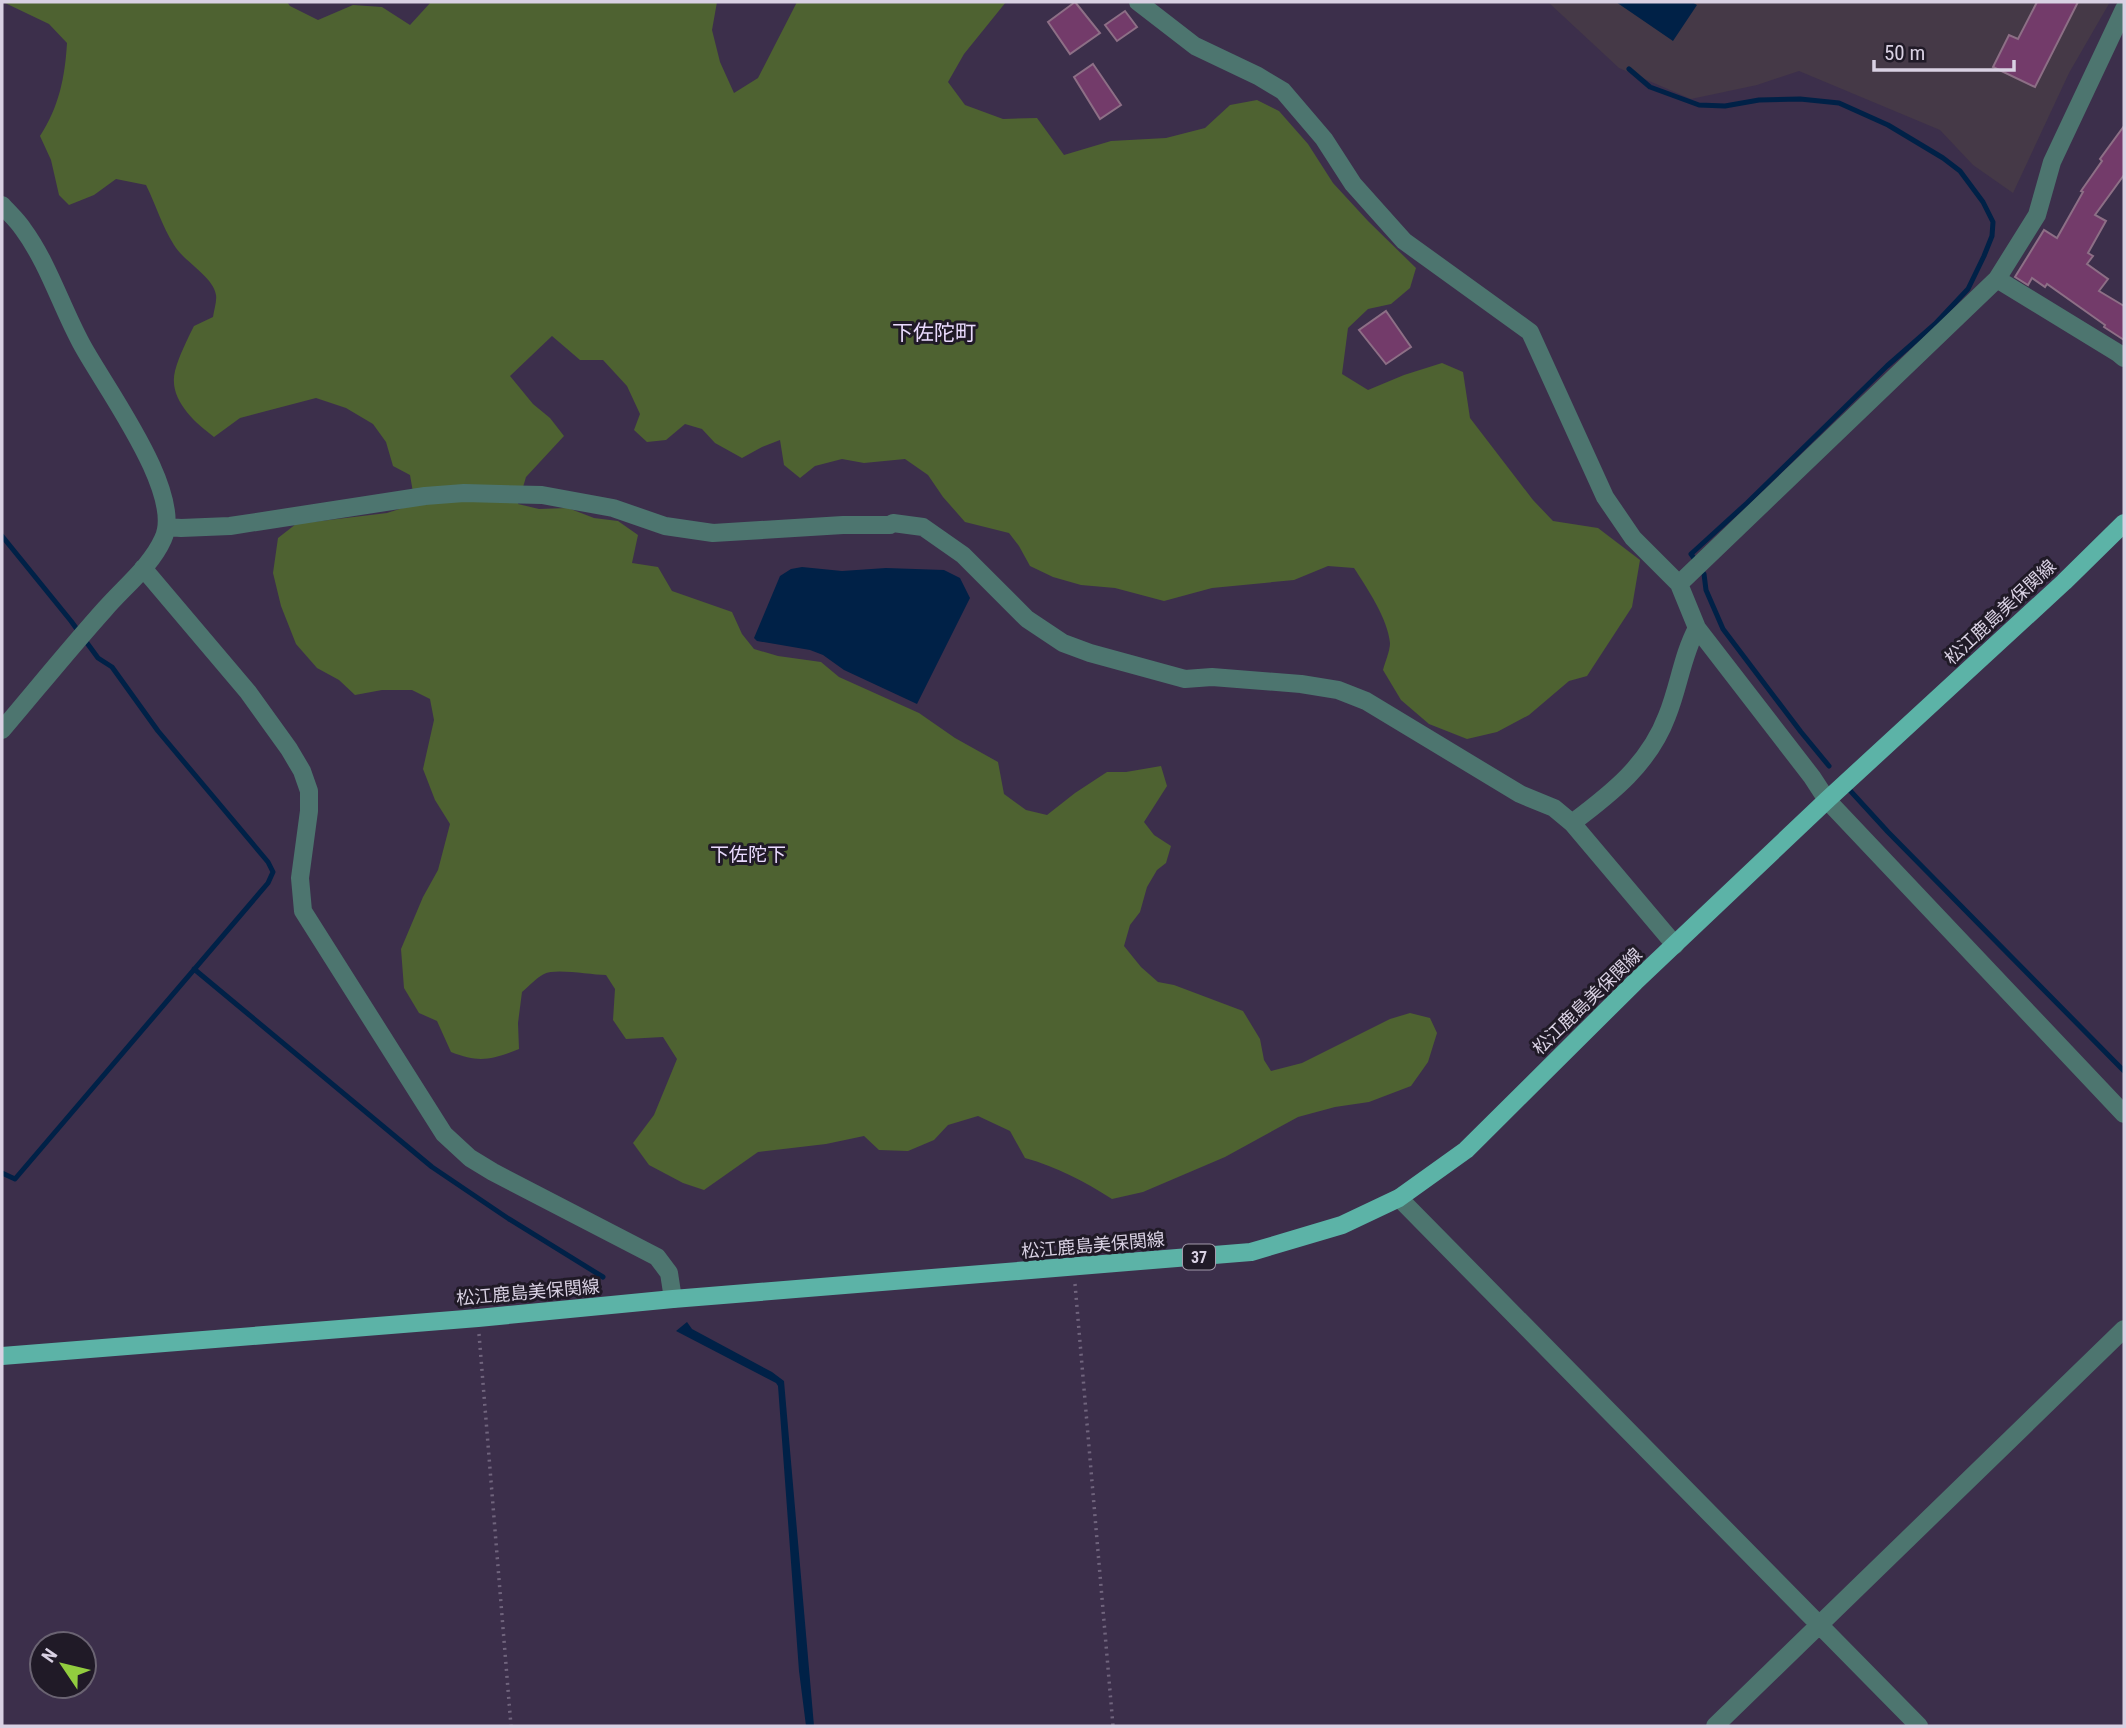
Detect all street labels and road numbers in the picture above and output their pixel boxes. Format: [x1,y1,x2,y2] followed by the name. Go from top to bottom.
[1940,555,2060,669] street label: 松江鹿島美保関線
[1528,943,1646,1059] street label: 松江鹿島美保関線
[1020,1228,1166,1262] street label: 松江鹿島美保関線
[1183,1245,1215,1270] road number: 37
[455,1275,601,1309] street label: 松江鹿島美保関線

